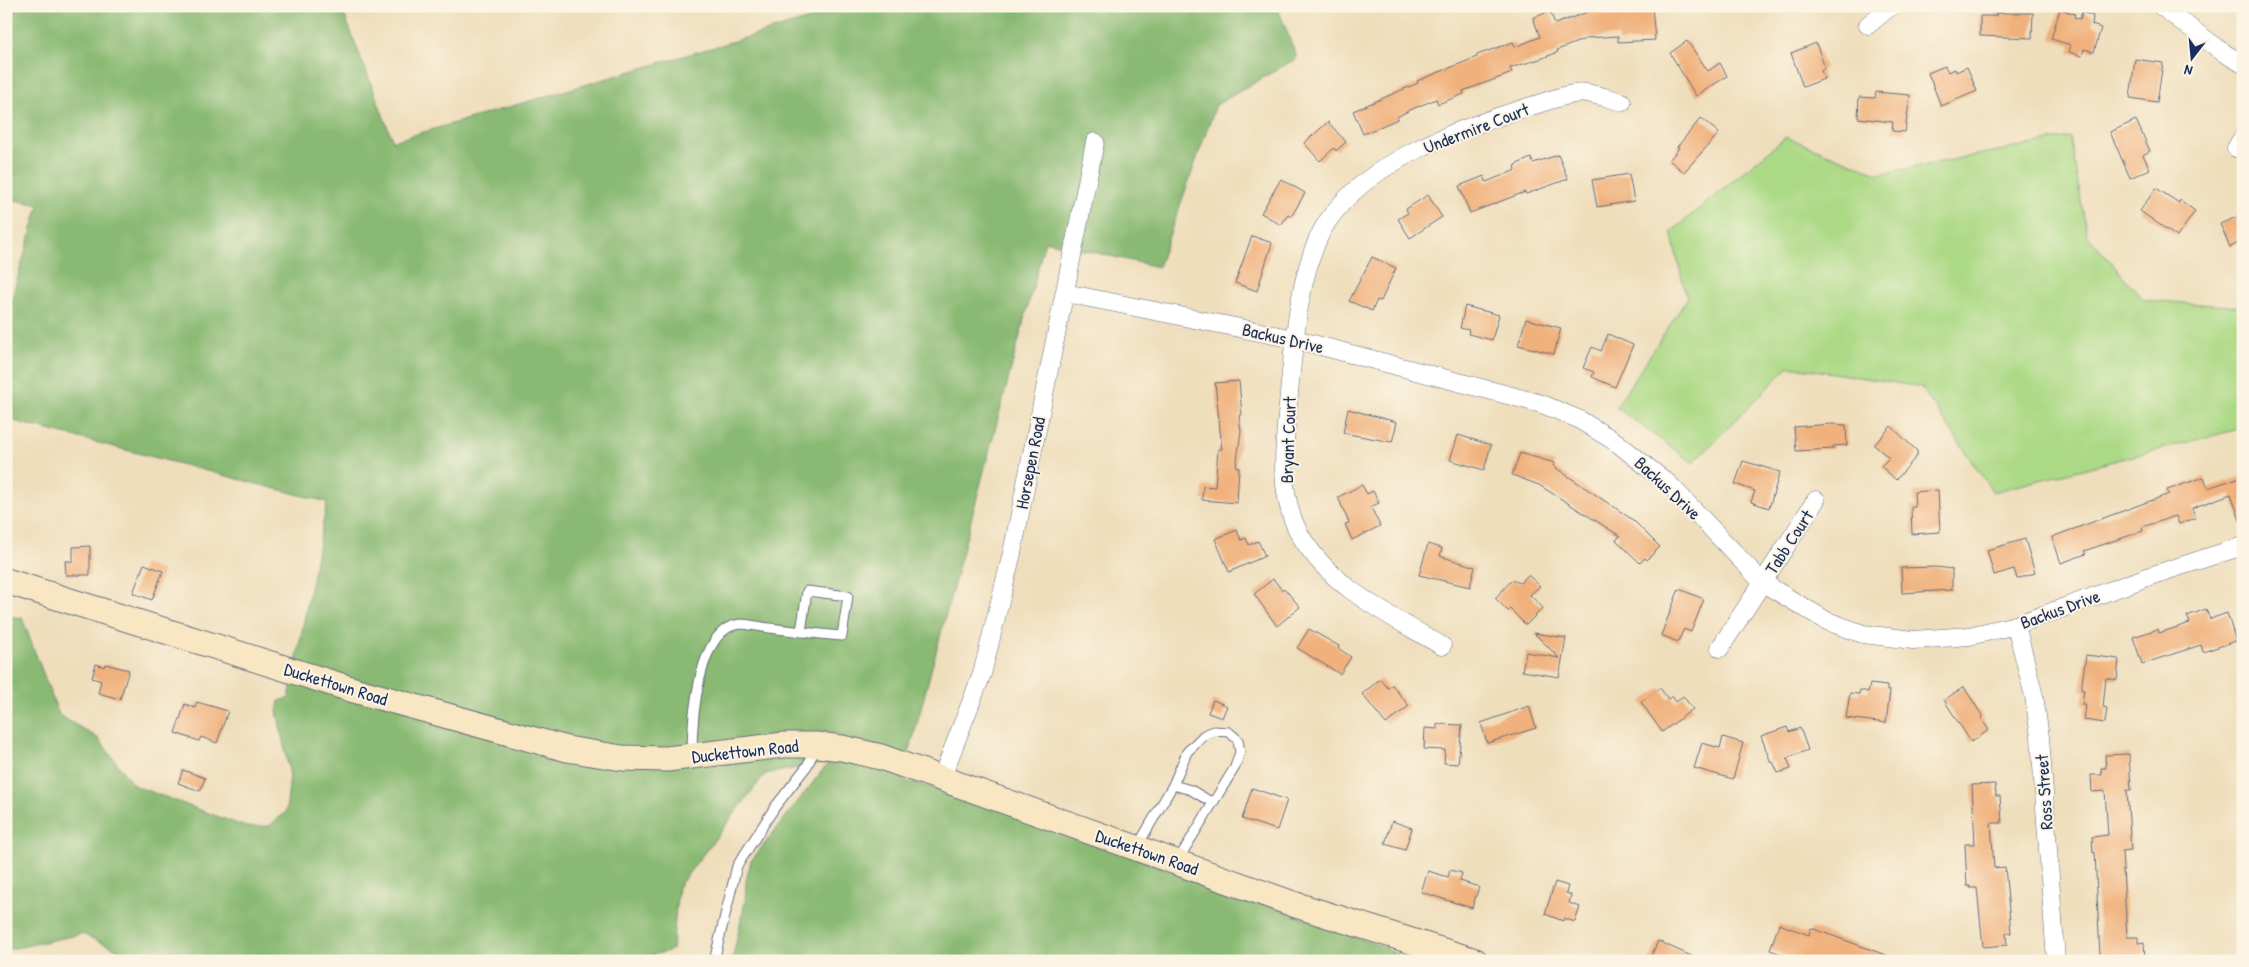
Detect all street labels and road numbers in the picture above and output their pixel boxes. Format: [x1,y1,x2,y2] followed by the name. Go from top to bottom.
[1420,96,1533,160] street label: Undermire Court
[1240,317,1326,359] street label: Backus Drive
[1274,395,1302,484] street label: Bryant Court
[1009,415,1051,511] street label: Horsepen Road
[1629,451,1707,525] street label: Backus Drive
[1759,504,1819,579] street label: Tabb Court
[2017,583,2103,635] street label: Backus Drive
[281,656,391,712] street label: Duckettown Road
[690,733,800,769] street label: Duckettown Road
[2029,753,2059,830] street label: Ross Street
[1092,823,1202,881] street label: Duckettown Road

